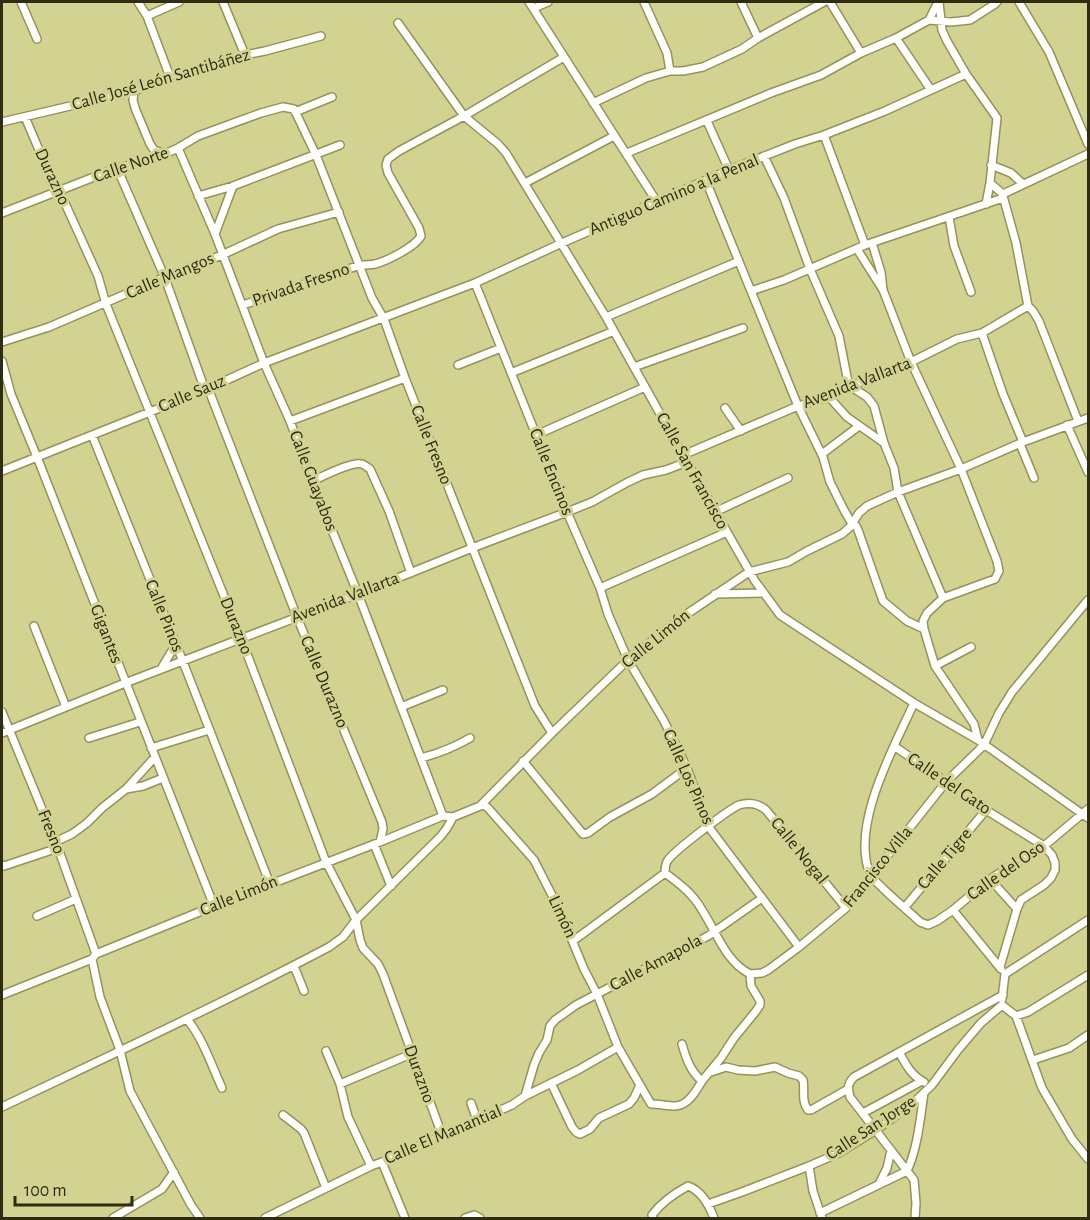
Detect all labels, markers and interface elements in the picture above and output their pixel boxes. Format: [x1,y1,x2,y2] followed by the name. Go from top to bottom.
[70,46,252,114] street label: Calle José León Santibáñez
[91,144,171,186] street label: Calle Norte
[31,146,73,208] street label: Durazno
[586,151,762,239] street label: Antiguo Camino a la Penal
[123,249,217,303] street label: Calle Mangos
[250,260,352,310] street label: Privada Fresno
[800,354,914,412] street label: Avenida Vallarta
[156,372,228,416] street label: Calle Sauz
[407,403,455,487] street label: Calle Fresno
[653,410,732,532] street label: Calle San Francisco
[525,426,577,518] street label: Calle Encinos
[286,428,340,534] street label: Calle Guayabos
[288,569,402,627] street label: Avenida Vallarta
[141,577,187,655] street label: Calle Pinos
[216,595,256,657] street label: Durazno
[87,602,125,666] street label: Gigantes
[618,606,694,672] street label: Calle Limón
[297,633,351,731] street label: Calle Durazno
[659,727,717,827] street label: Calle Los Pinos
[904,750,994,818] street label: Calle del Gato
[34,807,68,857] street label: Fresno
[767,814,831,888] street label: Calle Nogal
[840,823,916,911] street label: Francisco Villa
[914,825,976,893] street label: Calle Tigre
[964,838,1048,904] street label: Calle del Oso
[198,872,280,920] street label: Calle Limón
[545,893,579,941] street label: Limón
[607,931,705,995] street label: Calle Amapola
[400,1043,438,1105] street label: Durazno
[823,1092,919,1164] street label: Calle San Jorge
[382,1102,504,1168] street label: Calle El Manantial
[15,1169,132,1207] scale bar
[24,1182,67,1200] text: 100 m

